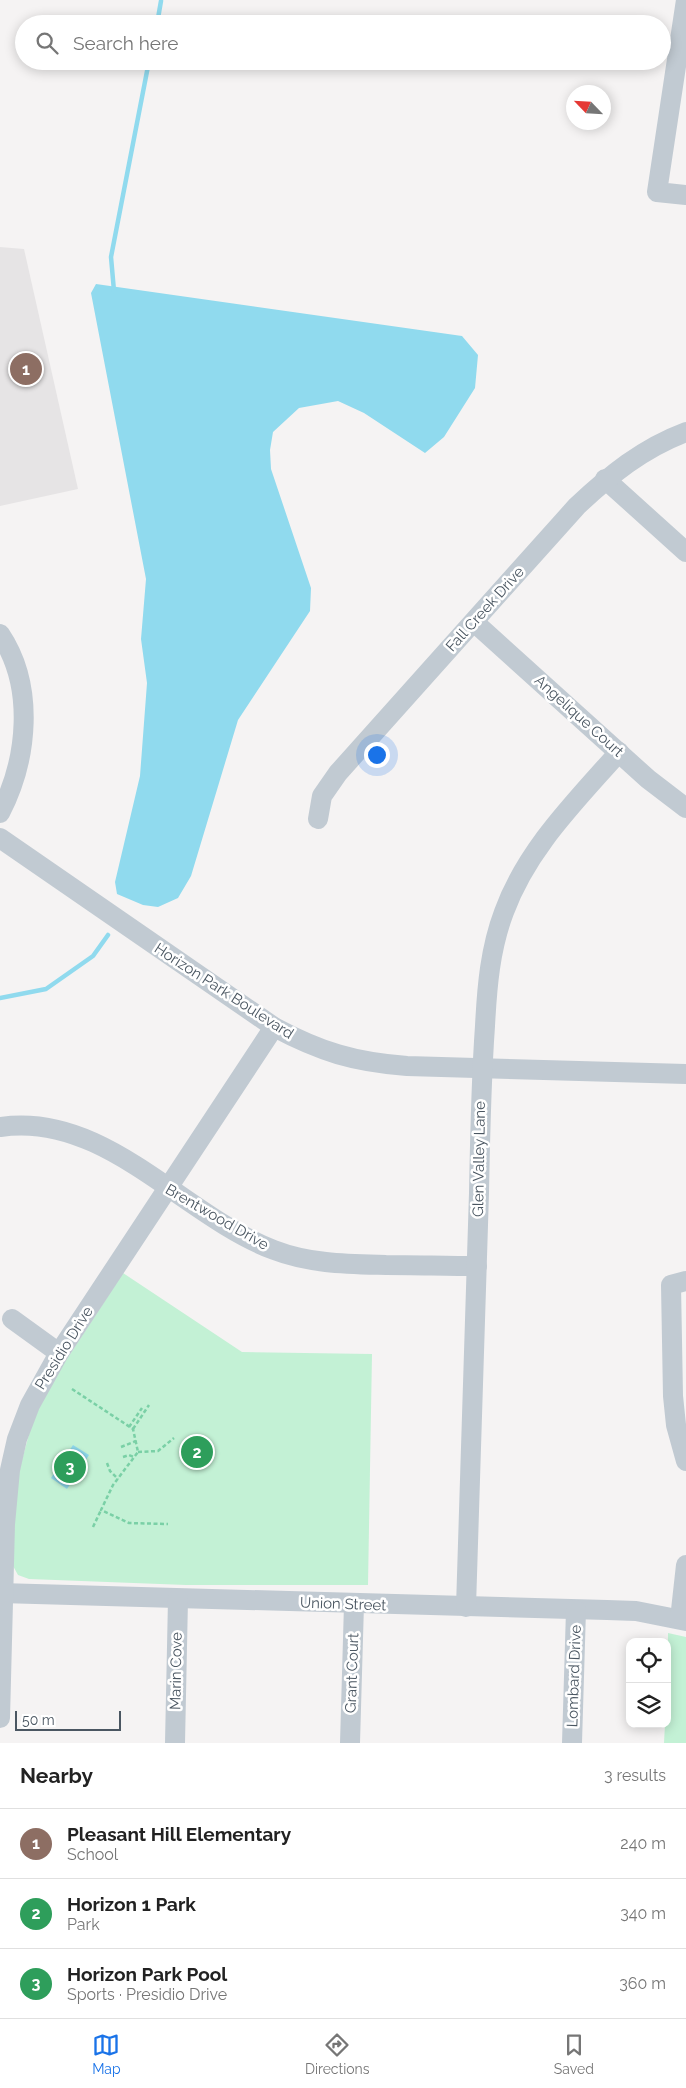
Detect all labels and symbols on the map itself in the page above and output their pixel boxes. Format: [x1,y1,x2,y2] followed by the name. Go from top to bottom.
[566,85,611,130] north arrow
[10,350,42,388] pin: 1
[442,563,528,655] street label: Fall Creek Drive
[531,671,627,761] street label: Angelique Court
[364,742,390,768] your location
[151,939,297,1043] street label: Horizon Park Boulevard
[469,1101,489,1217] street label: Glen Valley Lane
[162,1180,272,1254] street label: Brentwood Drive
[31,1303,97,1393] street label: Presidio Drive
[181,1433,213,1471] pin: 2
[54,1448,86,1486] pin: 3
[300,1593,386,1615] street label: Union Street
[563,1624,585,1728] street label: Lombard Drive
[166,1632,186,1710] street label: Marin Cove
[342,1633,362,1713] street label: Grant Court
[15,1708,121,1731] scale bar

